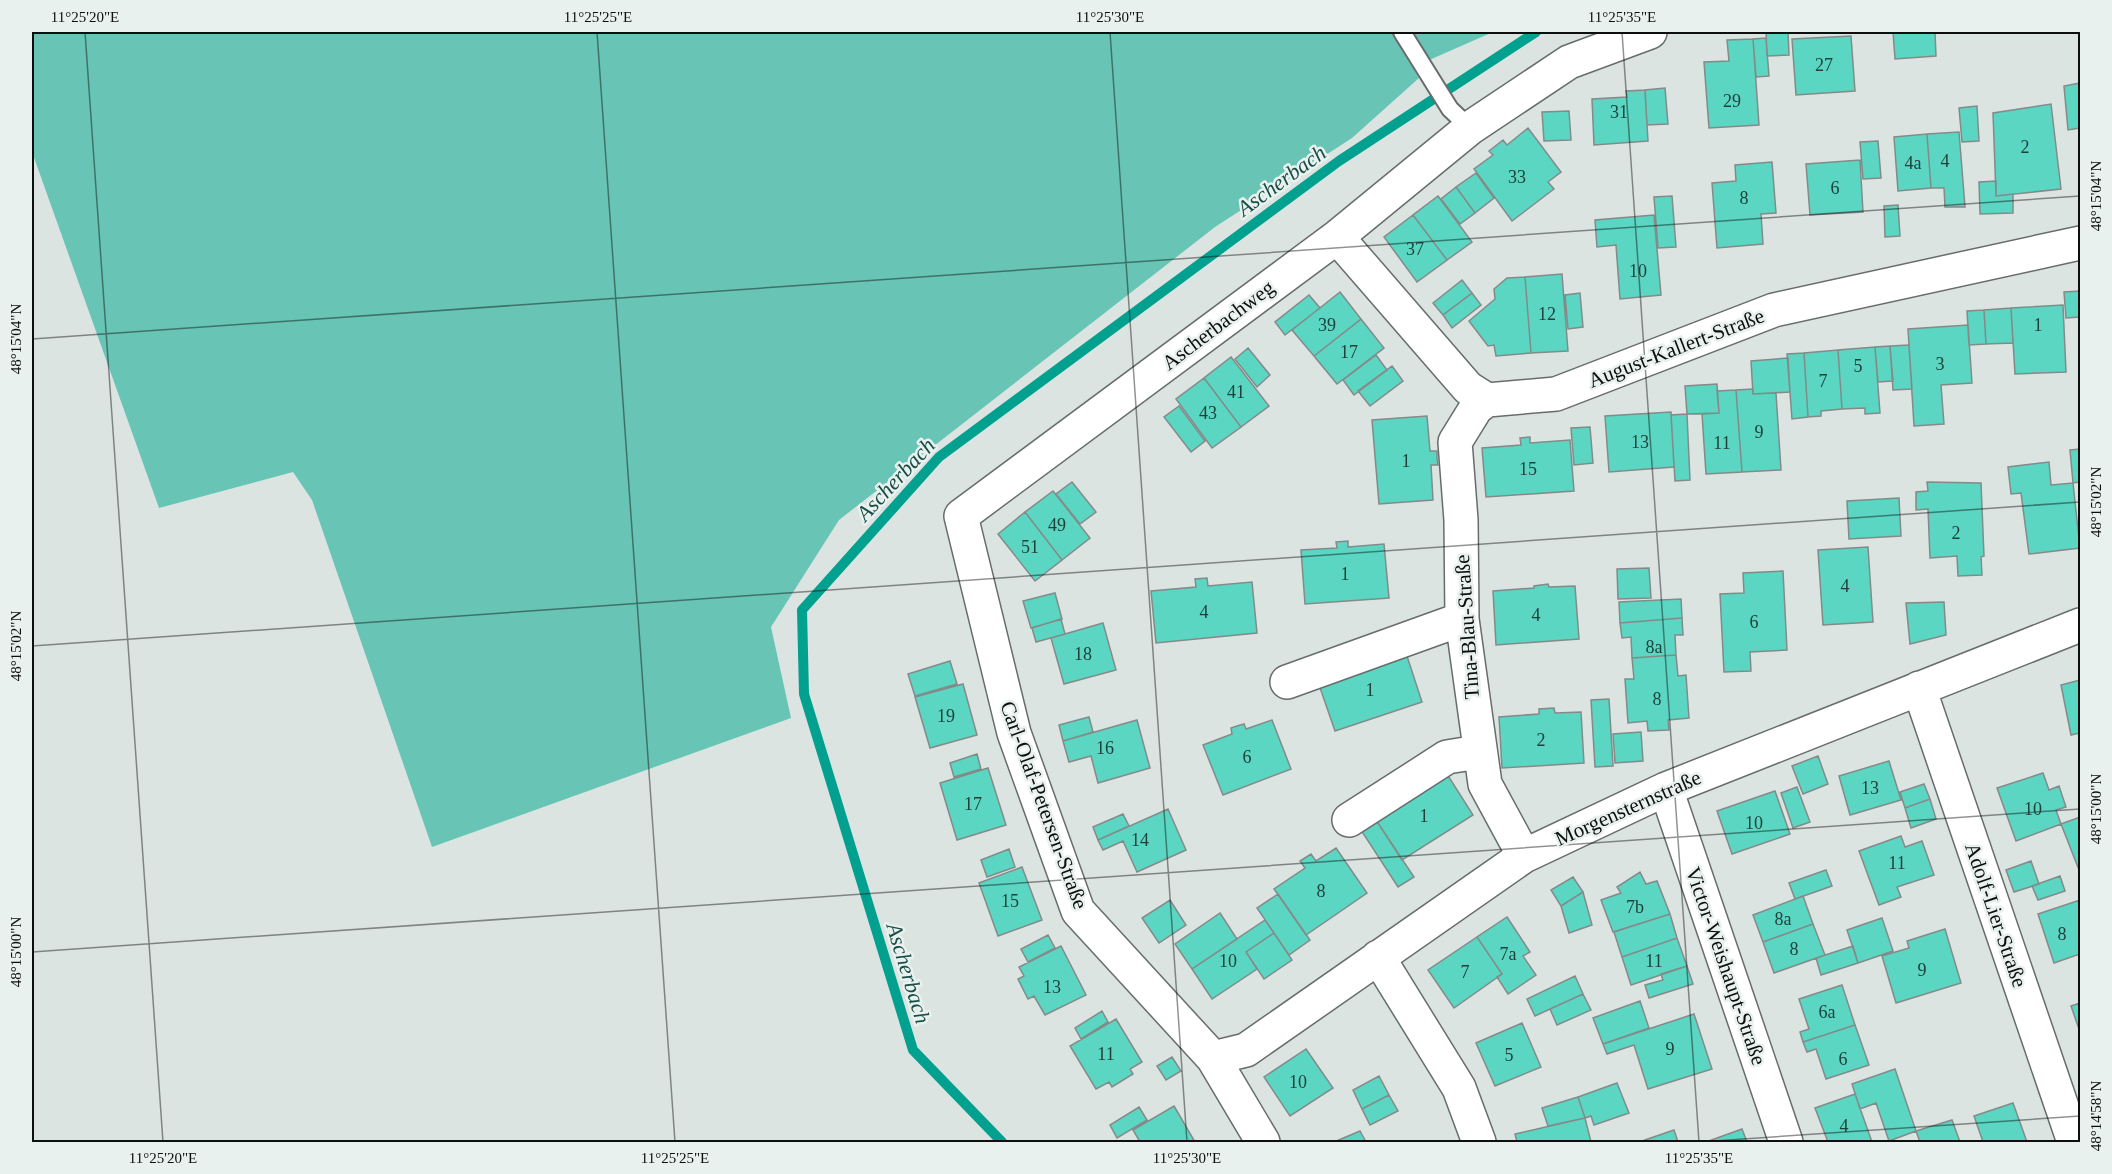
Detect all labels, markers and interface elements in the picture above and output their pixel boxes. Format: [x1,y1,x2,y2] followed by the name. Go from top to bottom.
[51,9,119,25] text: 11°25'20"E
[564,9,632,25] text: 11°25'25"E
[1076,9,1144,25] text: 11°25'30"E
[1588,9,1656,25] text: 11°25'35"E
[1815,55,1833,75] house number: 27
[1723,91,1741,111] house number: 29
[1610,102,1628,122] house number: 31
[2021,137,2030,157] house number: 2
[1230,140,1331,222] water label: Ascherbach
[1941,151,1950,171] house number: 4
[1905,153,1922,173] house number: 4a
[2088,161,2104,231] text: 48°15'04"N
[1508,167,1526,187] house number: 33
[1831,178,1840,198] house number: 6
[1740,188,1749,208] house number: 8
[1406,239,1424,259] house number: 37
[1629,261,1647,281] house number: 10
[1157,275,1279,375] street label: Ascherbachweg
[1585,303,1767,393] street label: August-Kallert-Straße
[8,304,24,374] text: 48°15'04"N
[1538,304,1556,324] house number: 12
[1318,315,1336,335] house number: 39
[2034,315,2043,335] house number: 1
[1340,342,1358,362] house number: 17
[1936,354,1945,374] house number: 3
[1854,356,1863,376] house number: 5
[1819,371,1828,391] house number: 7
[1227,382,1245,402] house number: 41
[1199,403,1217,423] house number: 43
[1755,422,1764,442] house number: 9
[1631,432,1649,452] house number: 13
[849,433,940,527] water label: Ascherbach
[1713,433,1731,453] house number: 11
[1402,451,1411,471] house number: 1
[1519,459,1537,479] house number: 15
[2088,467,2104,537] text: 48°15'02"N
[1048,515,1066,535] house number: 49
[1952,523,1961,543] house number: 2
[1021,537,1039,557] house number: 51
[1450,554,1484,700] street label: Tina-Blau-Straße
[1341,564,1350,584] house number: 1
[1841,576,1850,596] house number: 4
[1200,602,1209,622] house number: 4
[1532,605,1541,625] house number: 4
[8,611,24,681] text: 48°15'02"N
[1750,612,1759,632] house number: 6
[1646,637,1663,657] house number: 8a
[1074,644,1092,664] house number: 18
[1366,680,1375,700] house number: 1
[1653,689,1662,709] house number: 8
[995,698,1093,912] street label: Carl-Olaf-Petersen-Straße
[937,706,955,726] house number: 19
[1537,730,1546,750] house number: 2
[1096,738,1114,758] house number: 16
[1243,747,1252,767] house number: 6
[1551,765,1705,851] street label: Morgensternstraße
[2088,774,2104,844] text: 48°15'00"N
[1861,778,1879,798] house number: 13
[964,794,982,814] house number: 17
[2024,799,2042,819] house number: 10
[1420,806,1429,826] house number: 1
[1745,813,1763,833] house number: 10
[1131,830,1149,850] house number: 14
[1960,840,2032,990] street label: Adolf-Lier-Straße
[1888,853,1906,873] house number: 11
[1681,864,1771,1068] street label: Victor-Weishaupt-Straße
[1317,881,1326,901] house number: 8
[1001,891,1019,911] house number: 15
[1626,897,1644,917] house number: 7b
[1775,909,1792,929] house number: 8a
[8,917,24,987] text: 48°15'00"N
[881,918,936,1026] water label: Ascherbach
[2058,924,2067,944] house number: 8
[1790,939,1799,959] house number: 8
[1500,944,1517,964] house number: 7a
[1219,951,1237,971] house number: 10
[1645,951,1663,971] house number: 11
[1918,960,1927,980] house number: 9
[1461,962,1470,982] house number: 7
[1043,977,1061,997] house number: 13
[1819,1002,1836,1022] house number: 6a
[1666,1039,1675,1059] house number: 9
[1097,1044,1115,1064] house number: 11
[1505,1045,1514,1065] house number: 5
[1839,1049,1848,1069] house number: 6
[1289,1072,1307,1092] house number: 10
[2088,1081,2104,1151] text: 48°14'58"N
[1840,1116,1849,1136] house number: 4
[129,1150,197,1166] text: 11°25'20"E
[641,1150,709,1166] text: 11°25'25"E
[1153,1150,1221,1166] text: 11°25'30"E
[1665,1150,1733,1166] text: 11°25'35"E

